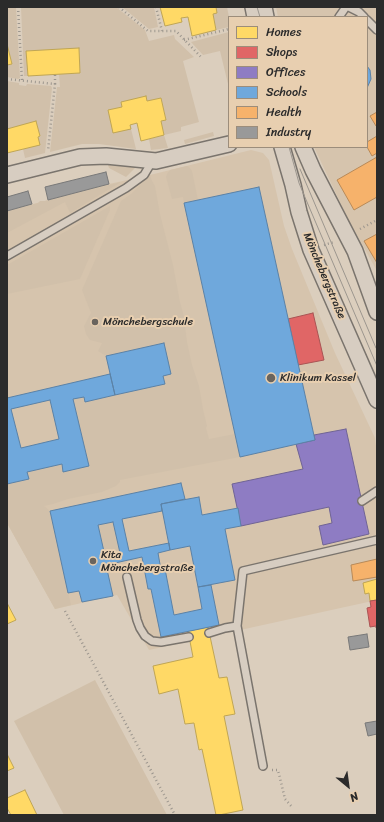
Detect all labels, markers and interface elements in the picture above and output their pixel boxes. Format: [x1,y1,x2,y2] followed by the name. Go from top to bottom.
[228,16,368,148] legend
[266,21,302,43] text: Homes
[266,41,297,63] text: Shops
[266,61,305,83] text: Offices
[266,81,307,103] text: Schools
[266,101,302,123] text: Health
[266,121,311,143] text: Industry
[300,231,348,321] street label: Mönchebergstraße
[103,315,193,329] place label: Mönchebergschule
[90,317,100,327] marker: Mönchebergschule
[280,371,356,385] place label: Klinikum Kassel
[265,372,277,384] marker: Klinikum Kassel
[101,548,193,574] place label: Kita Mönchebergstraße
[88,556,98,566] marker: Kita Mönchebergstraße
[328,766,368,806] north arrow
[346,787,362,807] text: N

